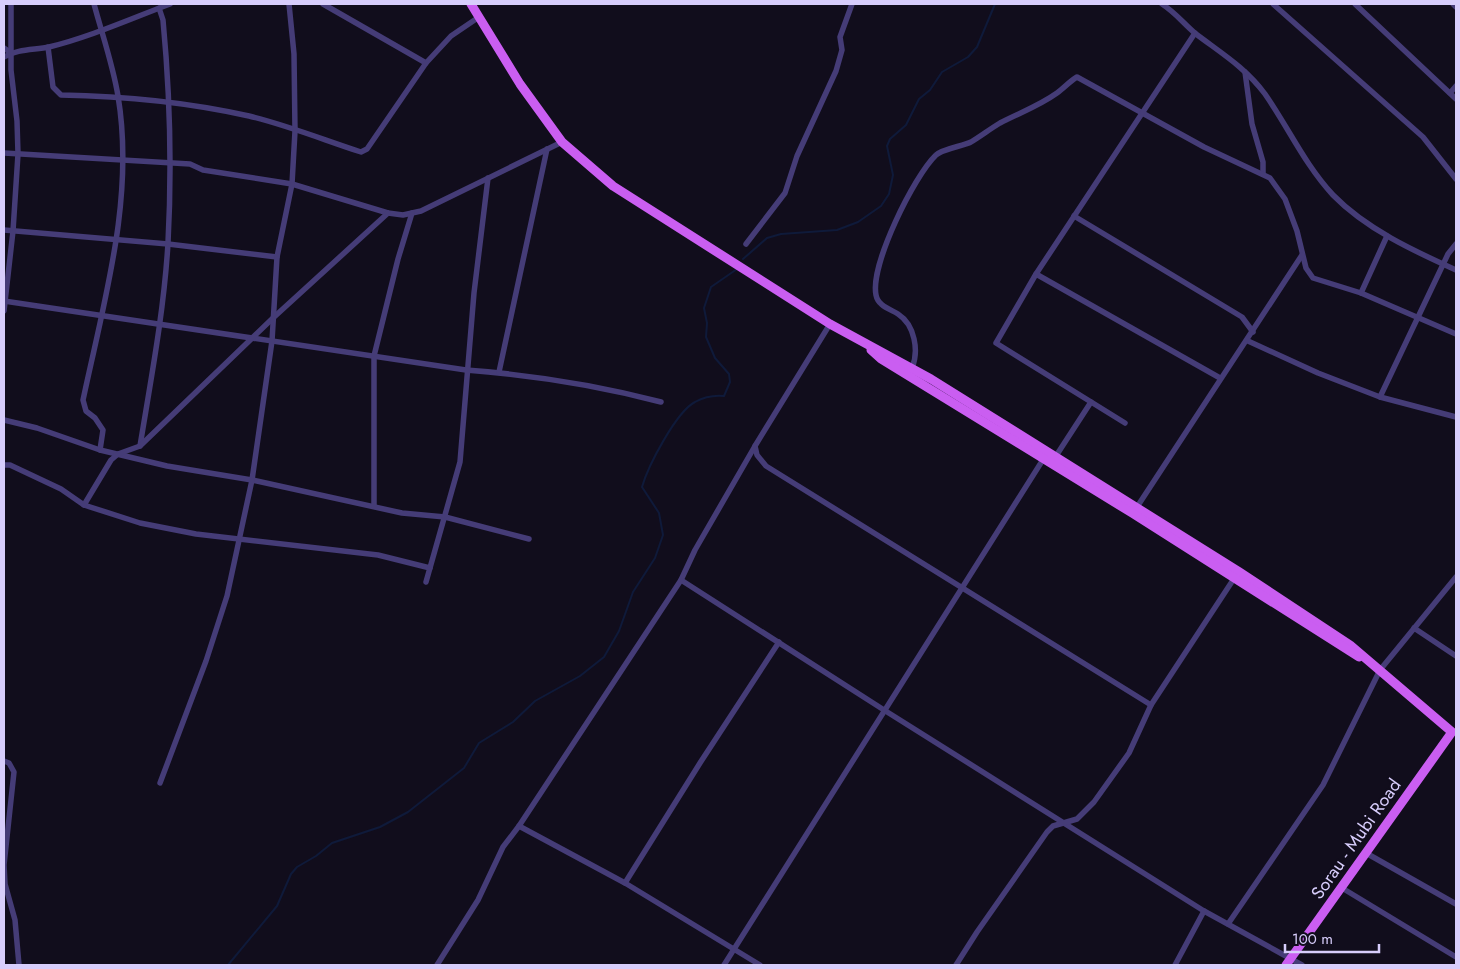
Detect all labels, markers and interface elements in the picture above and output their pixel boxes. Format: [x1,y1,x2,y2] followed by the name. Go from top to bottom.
[1305,773,1407,905] street label: Sorau - Mubi Road
[1285,922,1379,954] scale bar
[1292,928,1333,950] text: 100 m

